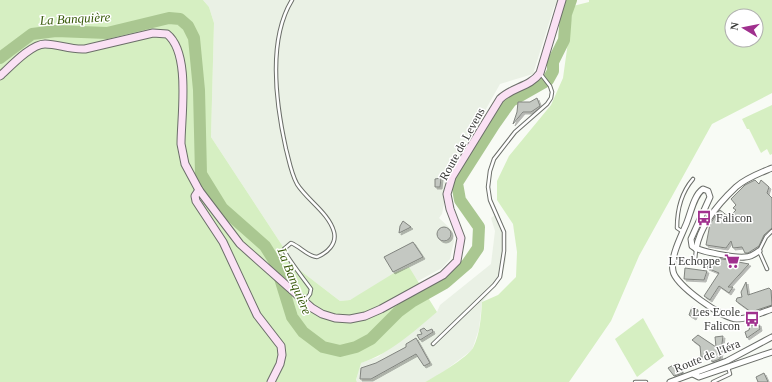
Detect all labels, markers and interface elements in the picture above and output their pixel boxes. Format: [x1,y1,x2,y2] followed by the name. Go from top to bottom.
[724,8,764,48] north arrow
[38,9,111,28] water label: La Banquière
[728,21,741,31] text: N
[436,105,488,183] street label: Route de Levens
[695,209,713,227] bus stop icon: Falicon
[716,211,752,225] place label: Falicon
[274,245,315,317] water label: La Banquière
[723,252,741,270] supermarket icon: L'Echoppe
[669,254,720,268] place label: L'Echoppe
[692,305,740,333] place label: Les Ecole Falicon
[743,310,761,328] bus stop icon: Les Ecole Falicon
[672,336,743,376] street label: Route de l'Iéra

